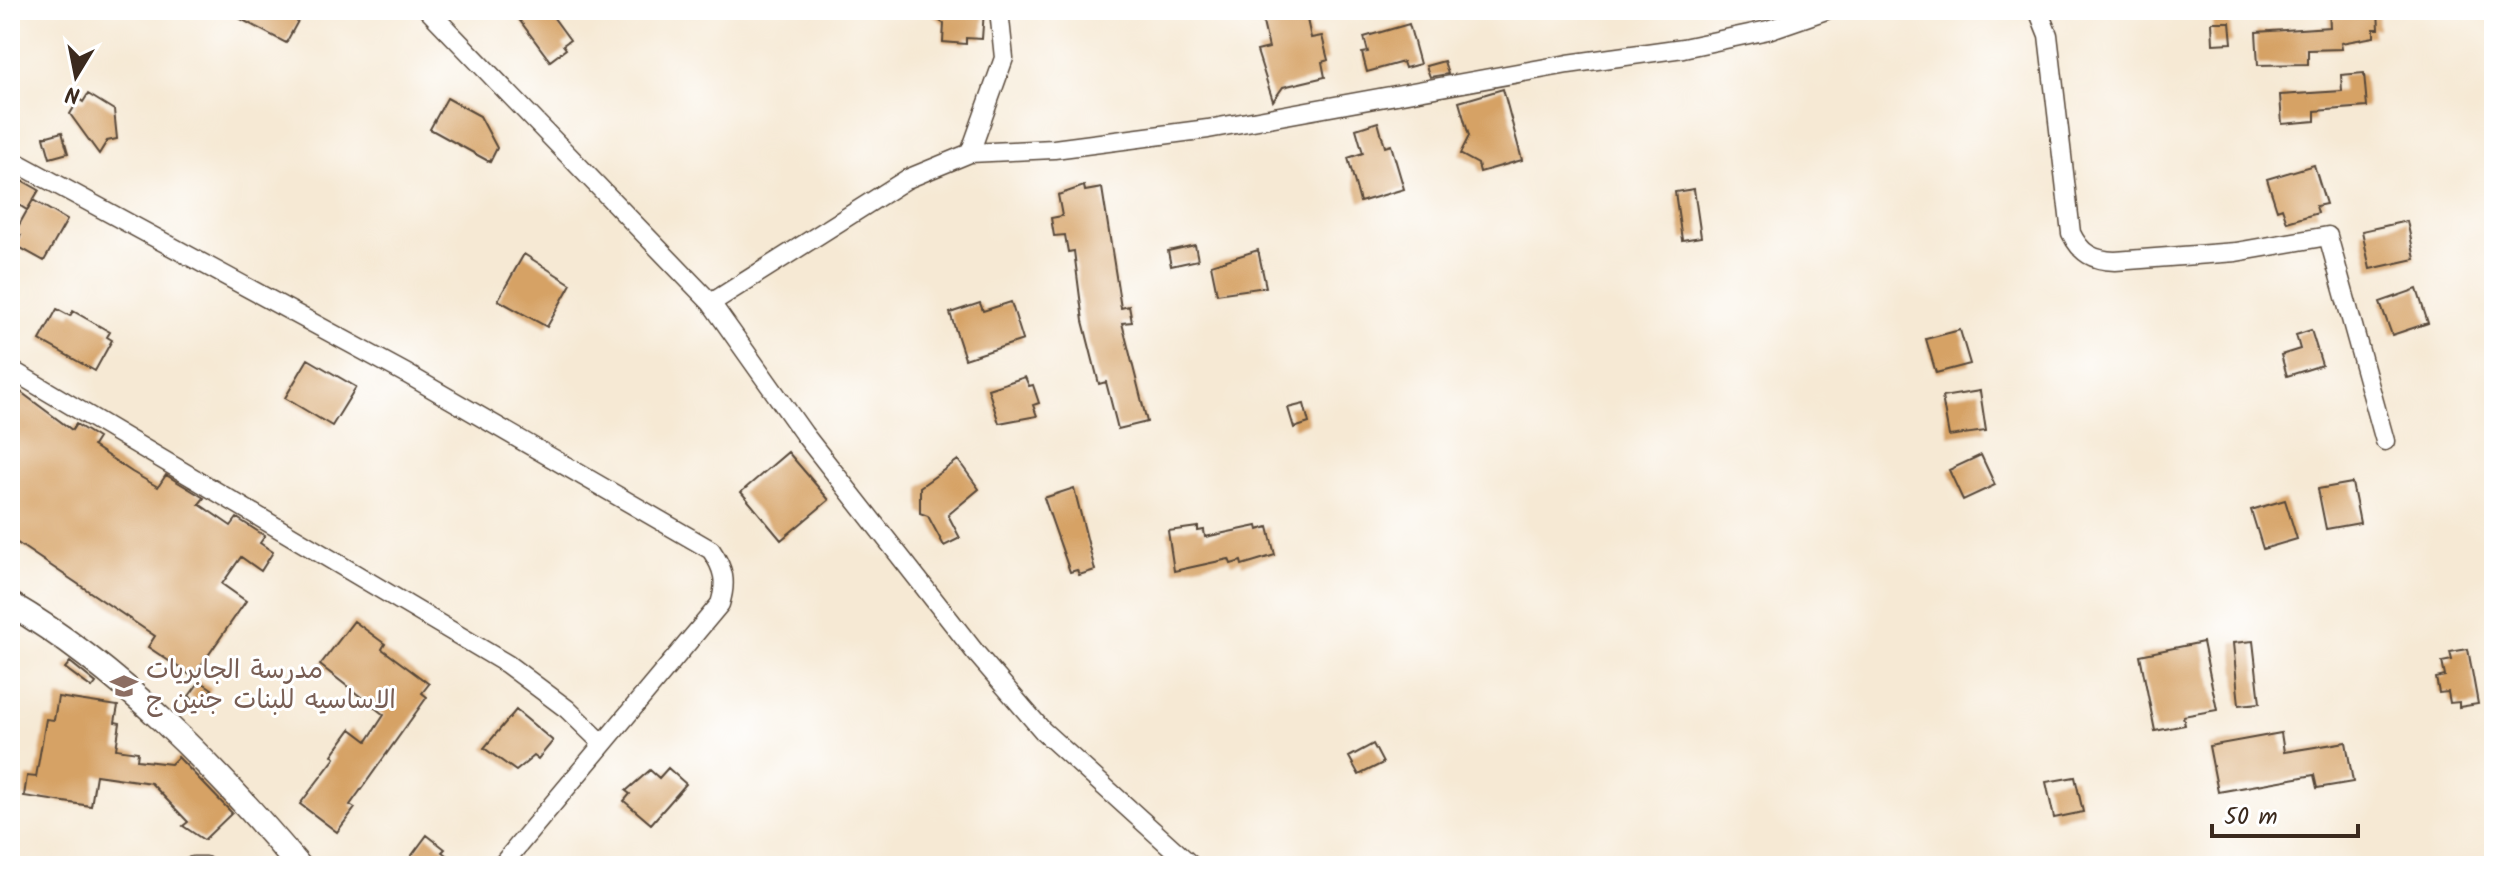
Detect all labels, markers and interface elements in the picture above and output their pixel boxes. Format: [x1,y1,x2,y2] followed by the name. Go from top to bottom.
[36,36,116,116] north arrow
[63,75,83,112] text: N
[146,650,396,722] place label: مدرسة الجابريات الاساسيه للبنات جنين ج
[109,671,139,701] school or university icon: مدرسة الجابريات الاساسيه للبنات جنين ج
[2212,788,2358,838] scale bar
[2224,798,2278,837] text: 50 m

